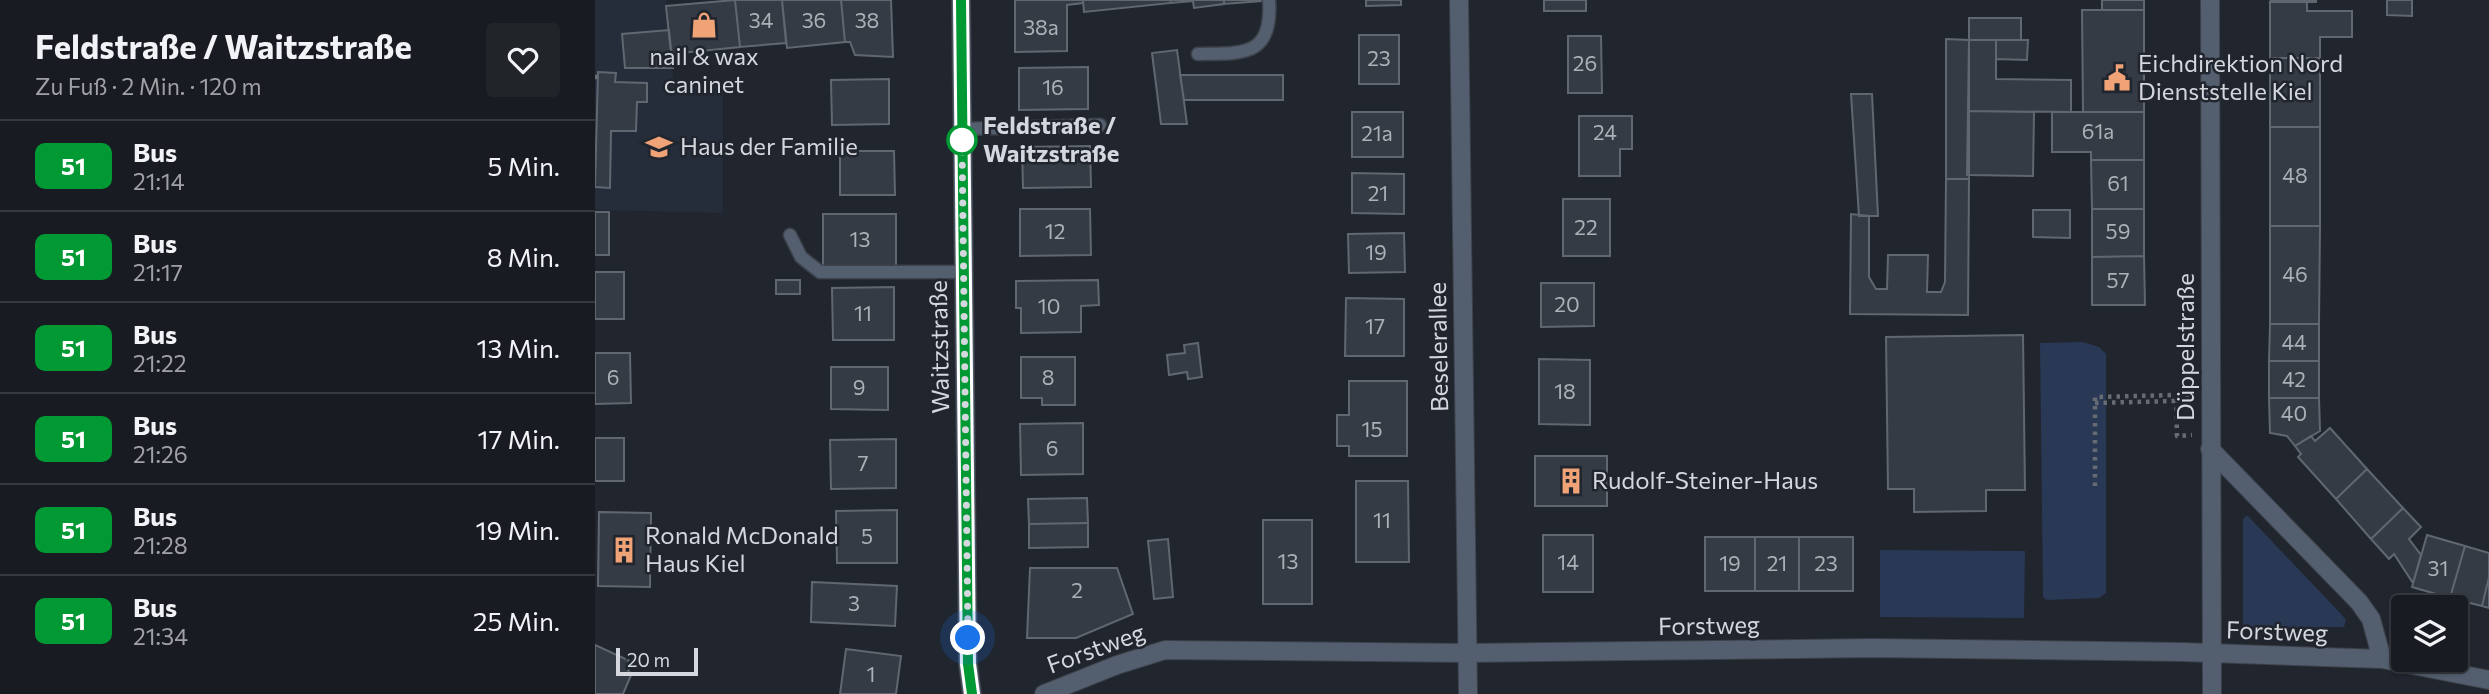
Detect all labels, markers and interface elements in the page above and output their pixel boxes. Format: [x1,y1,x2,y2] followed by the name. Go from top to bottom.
[749,7,774,32] house number: 34
[802,7,826,32] house number: 36
[855,7,879,32] house number: 38
[689,10,719,40] shop icon: nail & wax caninet
[1023,14,1059,39] house number: 38a
[486,23,560,97] button: heart
[35,25,412,66] text: Feldstraße / Waitzstraße
[649,41,759,98] place label: nail & wax caninet
[1367,45,1391,70] house number: 23
[2138,48,2343,105] place label: Eichdirektion Nord Dienststelle Kiel
[1573,50,1597,75] house number: 26
[2102,63,2132,93] public building icon: Eichdirektion Nord Dienststelle Kiel
[35,72,262,100] text: Zu Fuß · 2 Min. · 120 m
[1042,74,1064,99] house number: 16
[983,110,1119,167] place label: Feldstraße / Waitzstraße
[2082,118,2114,143] house number: 61a
[1593,119,1617,144] house number: 24
[1361,120,1393,145] house number: 21a
[947,125,977,155] marker: Feldstraße / Waitzstraße
[680,131,858,160] place label: Haus der Familie
[644,132,674,162] school or university icon: Haus der Familie
[133,136,177,167] text: Bus
[487,150,560,181] text: 5 Min.
[61,151,86,180] text: 51
[2282,162,2308,187] house number: 48
[133,167,185,195] text: 21:14
[2107,170,2129,195] house number: 61
[1368,180,1388,205] house number: 21
[1574,214,1598,239] house number: 22
[1045,218,1065,243] house number: 12
[2106,218,2130,243] house number: 59
[850,226,870,251] house number: 13
[133,227,177,258] text: Bus
[1365,239,1387,264] house number: 19
[487,241,560,272] text: 8 Min.
[61,242,86,271] text: 51
[133,258,183,286] text: 21:17
[2282,261,2308,286] house number: 46
[2106,267,2130,292] house number: 57
[2170,273,2199,421] street label: Düppelstraße
[923,280,954,414] street label: Waitzstraße
[1422,282,1453,412] street label: Beselerallee
[1554,291,1580,316] house number: 20
[1038,293,1060,318] house number: 10
[854,300,872,325] house number: 11
[1365,313,1385,338] house number: 17
[133,318,177,349] text: Bus
[2281,329,2307,354] house number: 44
[476,332,560,363] text: 13 Min.
[61,333,86,362] text: 51
[133,349,187,377] text: 21:22
[607,364,619,389] house number: 6
[1042,364,1054,389] house number: 8
[2282,366,2306,391] house number: 42
[853,374,865,399] house number: 9
[1554,378,1576,403] house number: 18
[2281,400,2307,425] house number: 40
[133,409,177,440] text: Bus
[1361,416,1383,441] house number: 15
[478,423,560,454] text: 17 Min.
[61,424,86,453] text: 51
[1046,435,1058,460] house number: 6
[133,440,188,468] text: 21:26
[857,450,869,475] house number: 7
[1592,465,1818,494] place label: Rudolf-Steiner-Haus
[1556,466,1586,496] building icon: Rudolf-Steiner-Haus
[133,500,177,531] text: Bus
[1373,507,1391,532] house number: 11
[476,514,560,545] text: 19 Min.
[61,515,86,544] text: 51
[645,520,839,577] place label: Ronald McDonald Haus Kiel
[861,523,873,548] house number: 5
[133,531,188,559] text: 21:28
[609,535,639,565] building icon: Ronald McDonald Haus Kiel
[1278,548,1298,573] house number: 13
[1557,549,1579,574] house number: 14
[1719,550,1741,575] house number: 19
[1767,550,1787,575] house number: 21
[1814,550,1838,575] house number: 23
[2428,555,2448,580] house number: 31
[1071,577,1083,602] house number: 2
[848,590,860,615] house number: 3
[133,591,177,622] text: Bus
[2391,595,2468,672] map controls
[2391,595,2468,672] button: layers
[473,605,560,636] text: 25 Min.
[61,606,86,635] text: 51
[1658,609,1760,640] street label: Forstweg
[2226,614,2328,647] street label: Forstweg
[1043,617,1148,679] street label: Forstweg
[950,620,985,655] your location
[133,622,188,650] text: 21:34
[616,645,698,677] scale bar
[627,648,670,671] text: 20 m
[867,661,875,686] house number: 1

